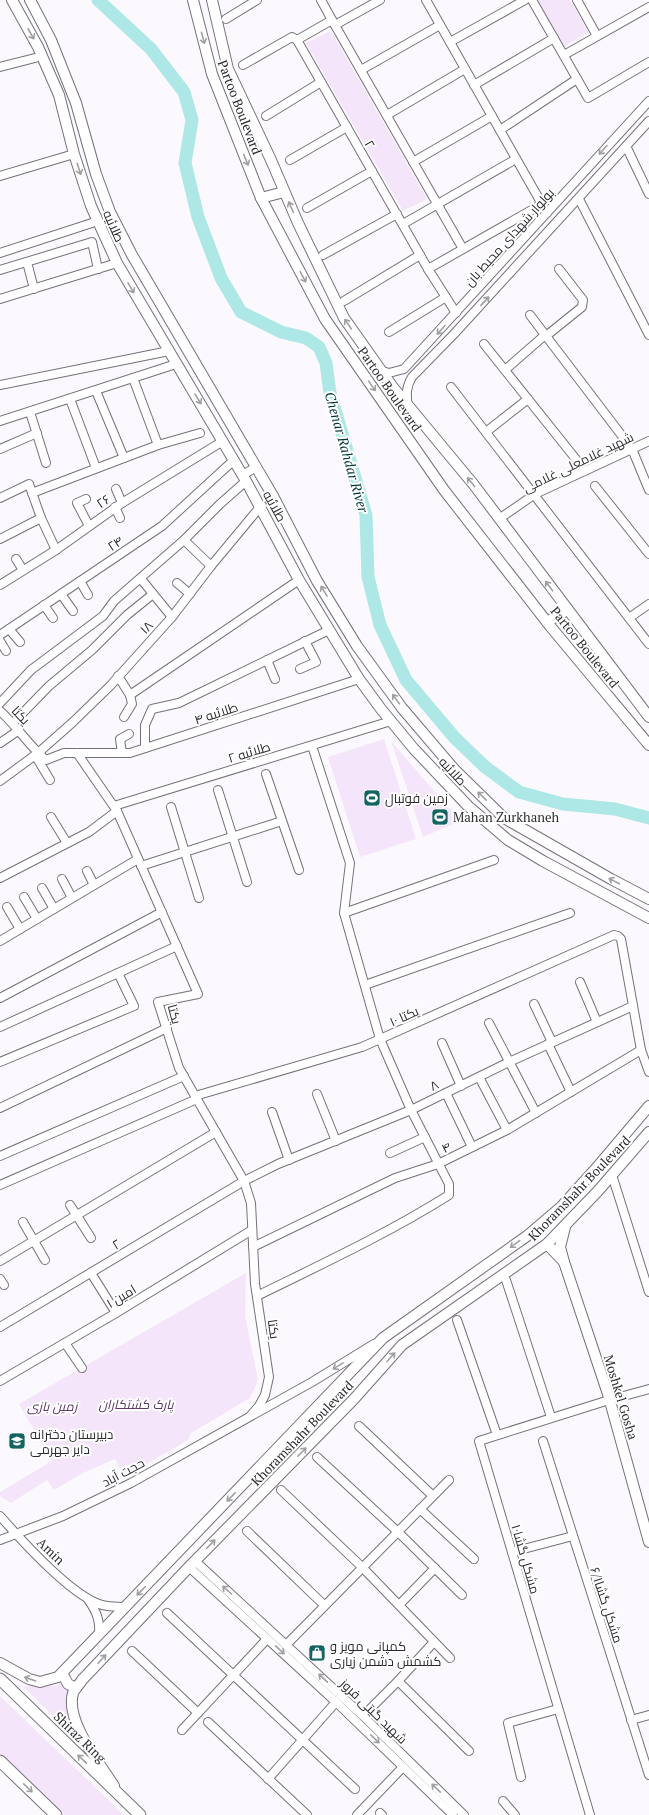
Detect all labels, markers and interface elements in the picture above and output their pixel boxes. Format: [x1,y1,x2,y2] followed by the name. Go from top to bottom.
[28,28,35,40] one-way arrow
[199,31,207,44] one-way arrow
[214,57,266,157] street label: Partoo Boulevard
[360,137,380,152] street label: ۲
[598,145,608,155] one-way arrow
[243,154,250,166] one-way arrow
[76,163,83,176] one-way arrow
[460,184,558,290] street label: بولوار شهدای محیط بان
[287,202,294,214] one-way arrow
[99,207,129,245] street label: طلائیه
[300,271,307,283] one-way arrow
[128,282,136,294] one-way arrow
[481,295,490,306] one-way arrow
[344,319,352,330] one-way arrow
[436,324,445,335] one-way arrow
[354,343,426,435] street label: Partoo Boulevard
[368,381,376,392] one-way arrow
[321,389,374,515] water label: Chenar Rahdar River
[194,393,202,405] one-way arrow
[520,427,636,497] street label: شهید غلامعلی غلامی
[466,476,475,487] one-way arrow
[259,487,291,525] street label: طلائیه
[92,490,114,512] street label: ۲۶
[104,531,127,555] street label: ۲۴
[545,580,553,591] one-way arrow
[319,585,327,597] one-way arrow
[547,603,623,691] street label: Partoo Boulevard
[135,616,157,638] street label: ۱۸
[392,694,400,705] one-way arrow
[192,697,240,729] street label: طلائیه ۴
[8,702,35,729] street label: یکتا
[226,737,272,767] street label: طلائیه ۲
[435,753,471,789] street label: طلائیه
[362,788,382,808] sports icon: زمین فوتبال
[385,789,448,807] place label: زمین فوتبال
[477,791,487,801] one-way arrow
[430,807,450,827] sports icon: Mahan Zurkhaneh
[453,808,559,826] place label: Mahan Zurkhaneh
[608,877,620,884] one-way arrow
[387,1001,422,1030] street label: ۱۰ یکتا
[164,1002,186,1026] street label: یکتا
[426,1075,442,1095] street label: ۸
[524,1131,634,1245] street label: Khoramshahr Boulevard
[438,1137,454,1157] street label: ۴
[108,1234,124,1253] street label: ۲
[510,1240,521,1248] one-way arrow
[103,1280,139,1312] street label: امین ۱
[264,1318,284,1341] street label: یکتا
[387,1352,396,1362] one-way arrow
[600,1352,643,1442] street label: Moshkel Gosha
[333,1362,344,1370] one-way arrow
[247,1376,357,1490] street label: Khoramshahr Boulevard
[98,1395,175,1413] park label: پارک کشتکاران
[27,1397,79,1415] park label: زمین بازی
[30,1425,113,1458] place label: دبیرستان دخترانه دایر جهرمی
[7,1431,27,1451] school or university icon: دبیرستان دخترانه دایر جهرمی
[297,1447,307,1457] one-way arrow
[99,1453,147,1491] street label: حجت آباد
[226,1492,236,1502] one-way arrow
[508,1522,544,1596] street label: مشکل گشا۱۰
[33,1534,69,1569] street label: Amin
[206,1539,216,1549] one-way arrow
[586,1565,628,1645] street label: مشکل گشا۶/۱
[222,1585,233,1594] one-way arrow
[137,1586,146,1596] one-way arrow
[330,1637,441,1670] place label: کمپانی مویز و کشمش دشمن زیاری
[307,1643,327,1663] shop icon: کمپانی مویز و کشمش دشمن زیاری
[274,1646,285,1655] one-way arrow
[97,1654,106,1664] one-way arrow
[318,1673,328,1683] one-way arrow
[336,1674,411,1748] street label: شهید گیتی فروز
[24,1675,37,1682] one-way arrow
[50,1707,110,1767] street label: Shiraz Ring
[370,1734,380,1744] one-way arrow
[77,1754,87,1763] one-way arrow
[23,1783,33,1793] one-way arrow
[431,1783,441,1793] one-way arrow

